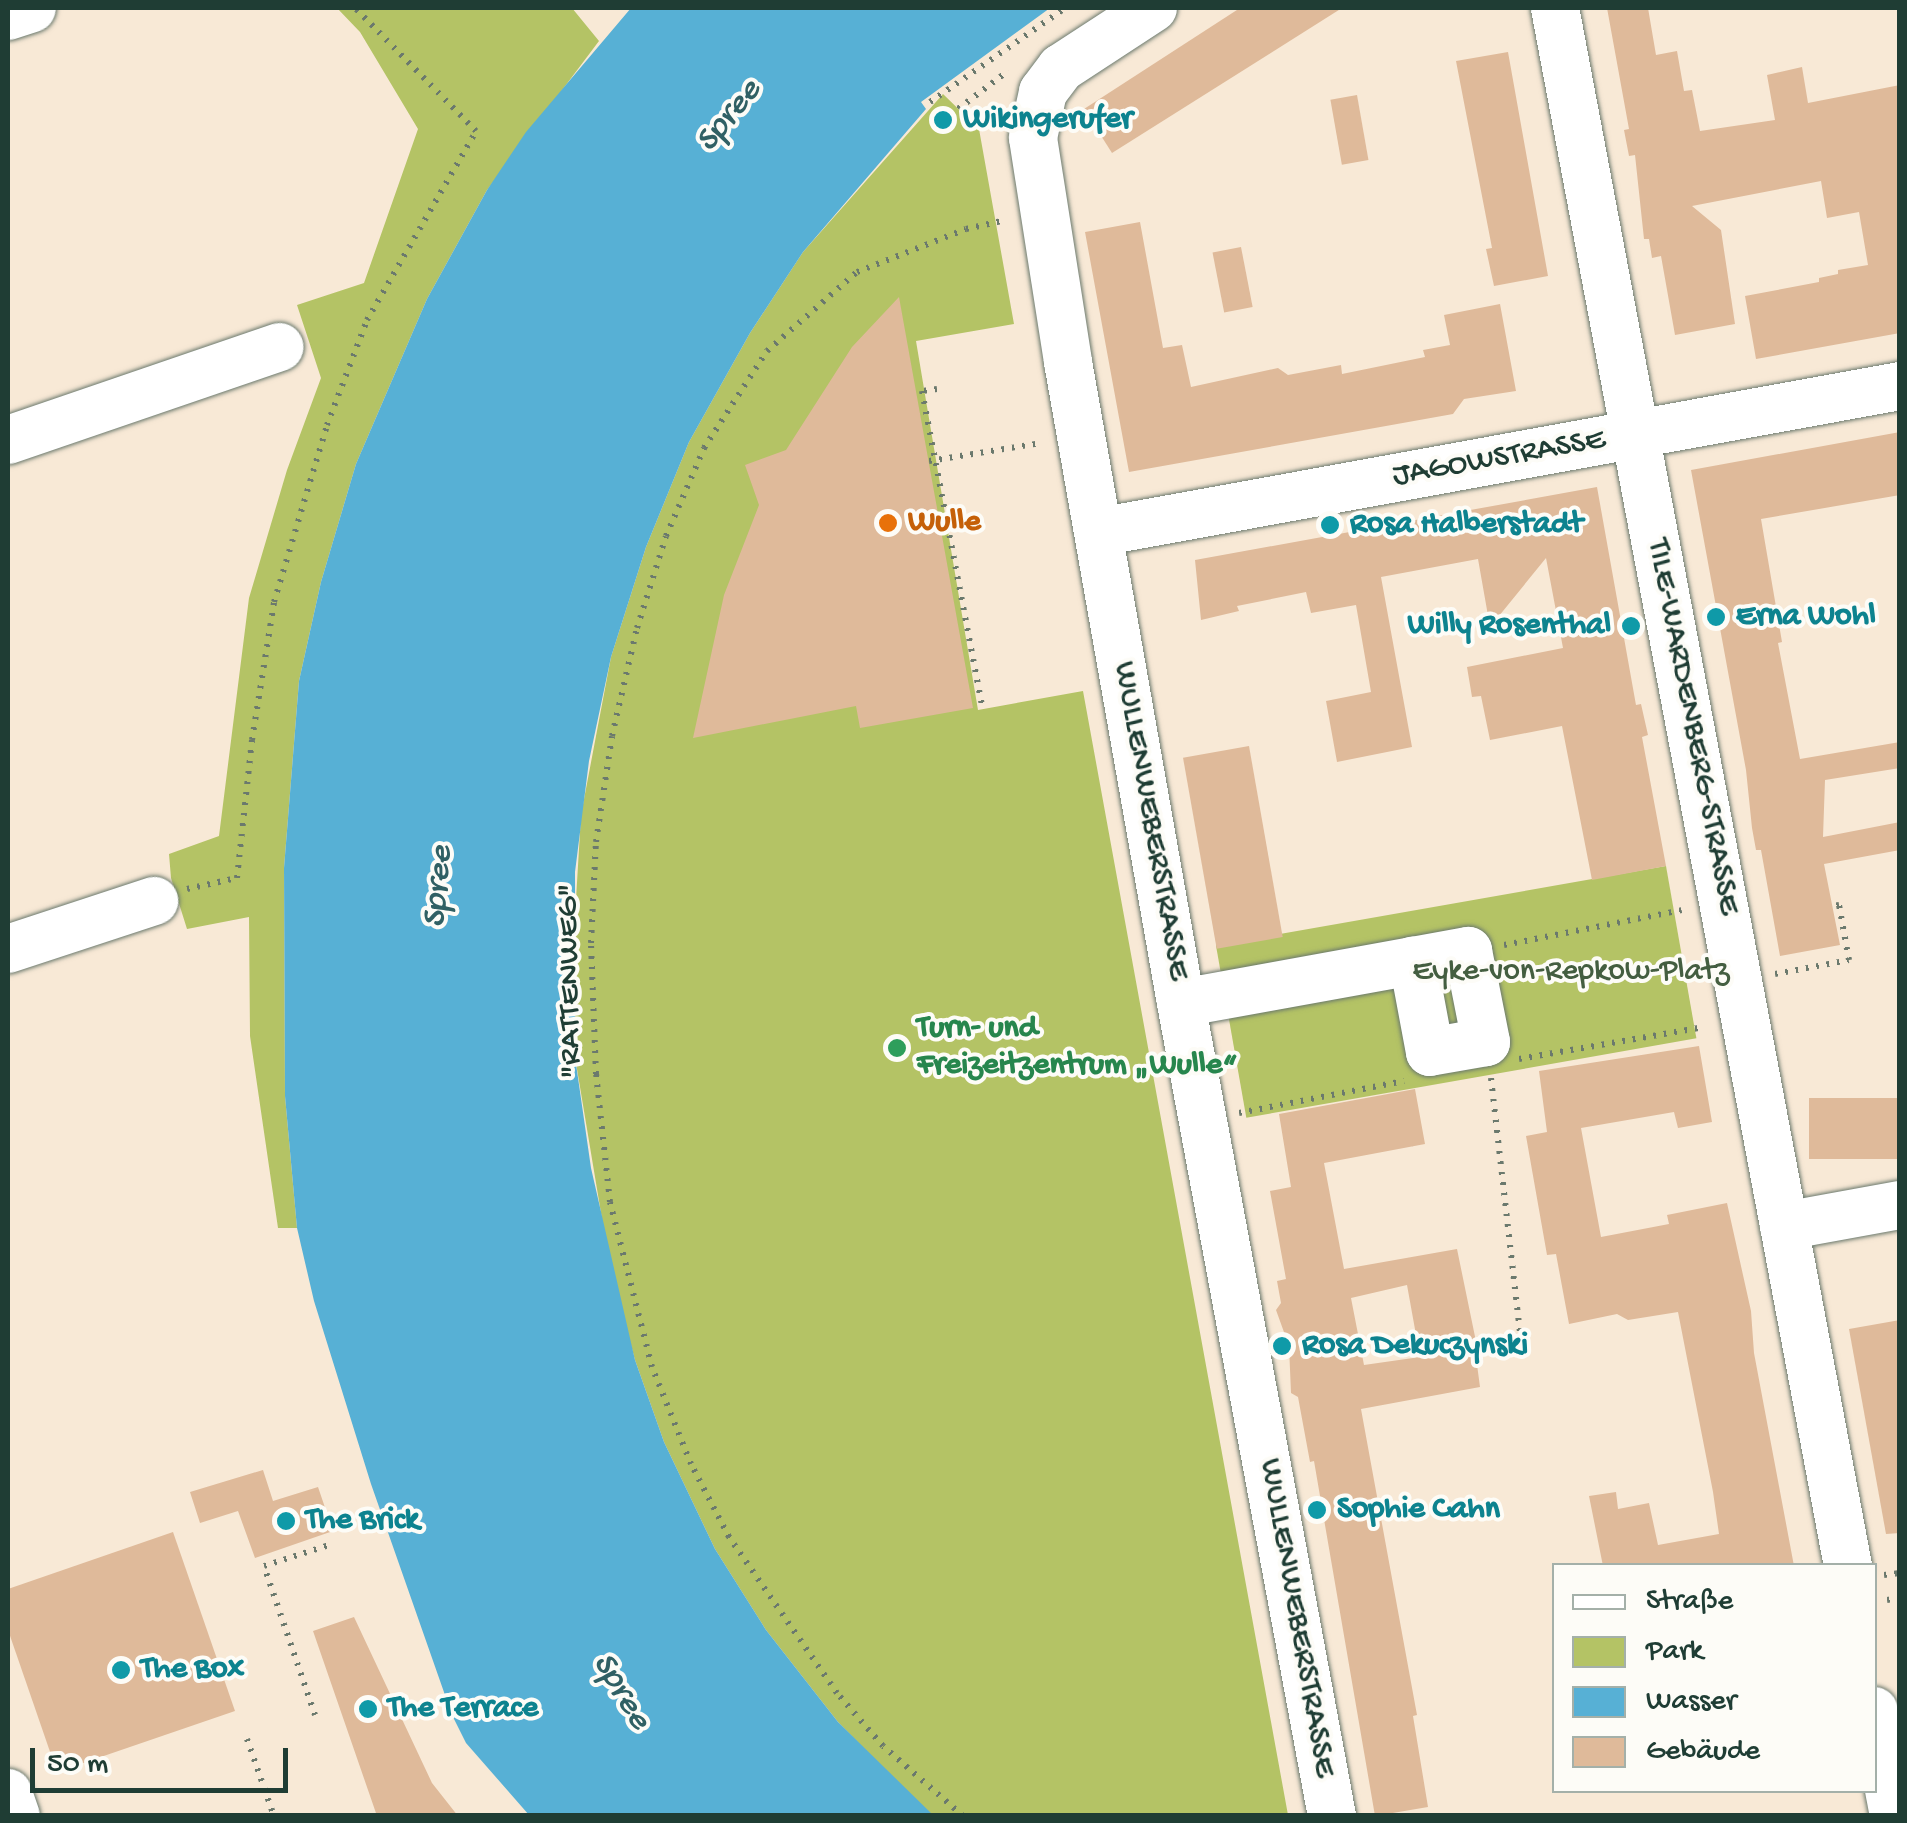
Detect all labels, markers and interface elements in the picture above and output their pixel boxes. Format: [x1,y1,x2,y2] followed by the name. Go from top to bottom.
[688,72,772,162] water label: Spree
[963,101,1132,139] place label: Wikingerufer
[932,109,954,131] marker: Wikingerufer
[1390,421,1608,497] street label: JAGOWSTRASSE
[908,504,981,542] place label: Wulle
[1350,506,1583,544] place label: Rosa Halberstadt
[877,512,899,534] marker: Wulle
[1319,514,1341,536] marker: Rosa Halberstadt
[1637,536,1747,918] street label: TILE-WARDENBERG-STRASSE
[1736,598,1876,636] place label: Erna Wohl
[1705,606,1727,628] marker: Erna Wohl
[1408,607,1611,645] place label: Willy Rosenthal
[1620,615,1642,637] marker: Willy Rosenthal
[1103,659,1197,983] street label: WULLENWEBERSTRASSE
[416,844,464,930] water label: Spree
[550,883,592,1079] street label: "RATTENWEG"
[1413,953,1729,991] park label: Eyke-von-Repkow-Platz
[917,1011,1238,1086] place label: Turn- und Freizeitzentrum „Wulle“
[886,1037,908,1059] marker: Turn- und Freizeitzentrum „Wulle“
[1302,1327,1528,1365] place label: Rosa Dekuczynski
[1271,1335,1293,1357] marker: Rosa Dekuczynski
[1249,1456,1343,1780] street label: WULLENWEBERSTRASSE
[1337,1491,1500,1529] place label: Sophie Cahn
[1306,1499,1328,1521] marker: Sophie Cahn
[306,1502,419,1540] place label: The Brick
[275,1510,297,1532] marker: The Brick
[1552,1563,1877,1793] legend
[1646,1585,1733,1620] text: Straße
[1646,1635,1703,1670] text: Park
[581,1646,659,1738] water label: Spree
[141,1651,244,1689] place label: The Box
[110,1659,132,1681] marker: The Box
[1646,1685,1736,1720] text: Wasser
[388,1690,538,1728] place label: The Terrace
[357,1698,379,1720] marker: The Terrace
[35,1728,292,1790] scale bar
[1646,1735,1760,1770] text: Gebäude
[47,1748,108,1783] text: 50 m

